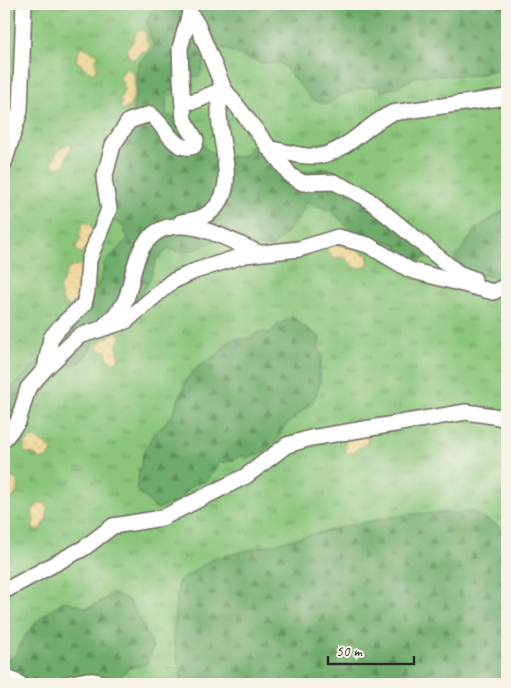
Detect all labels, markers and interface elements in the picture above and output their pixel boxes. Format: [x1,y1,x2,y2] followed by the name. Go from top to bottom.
[328,633,415,665] scale bar
[336,642,363,661] text: 50 m

